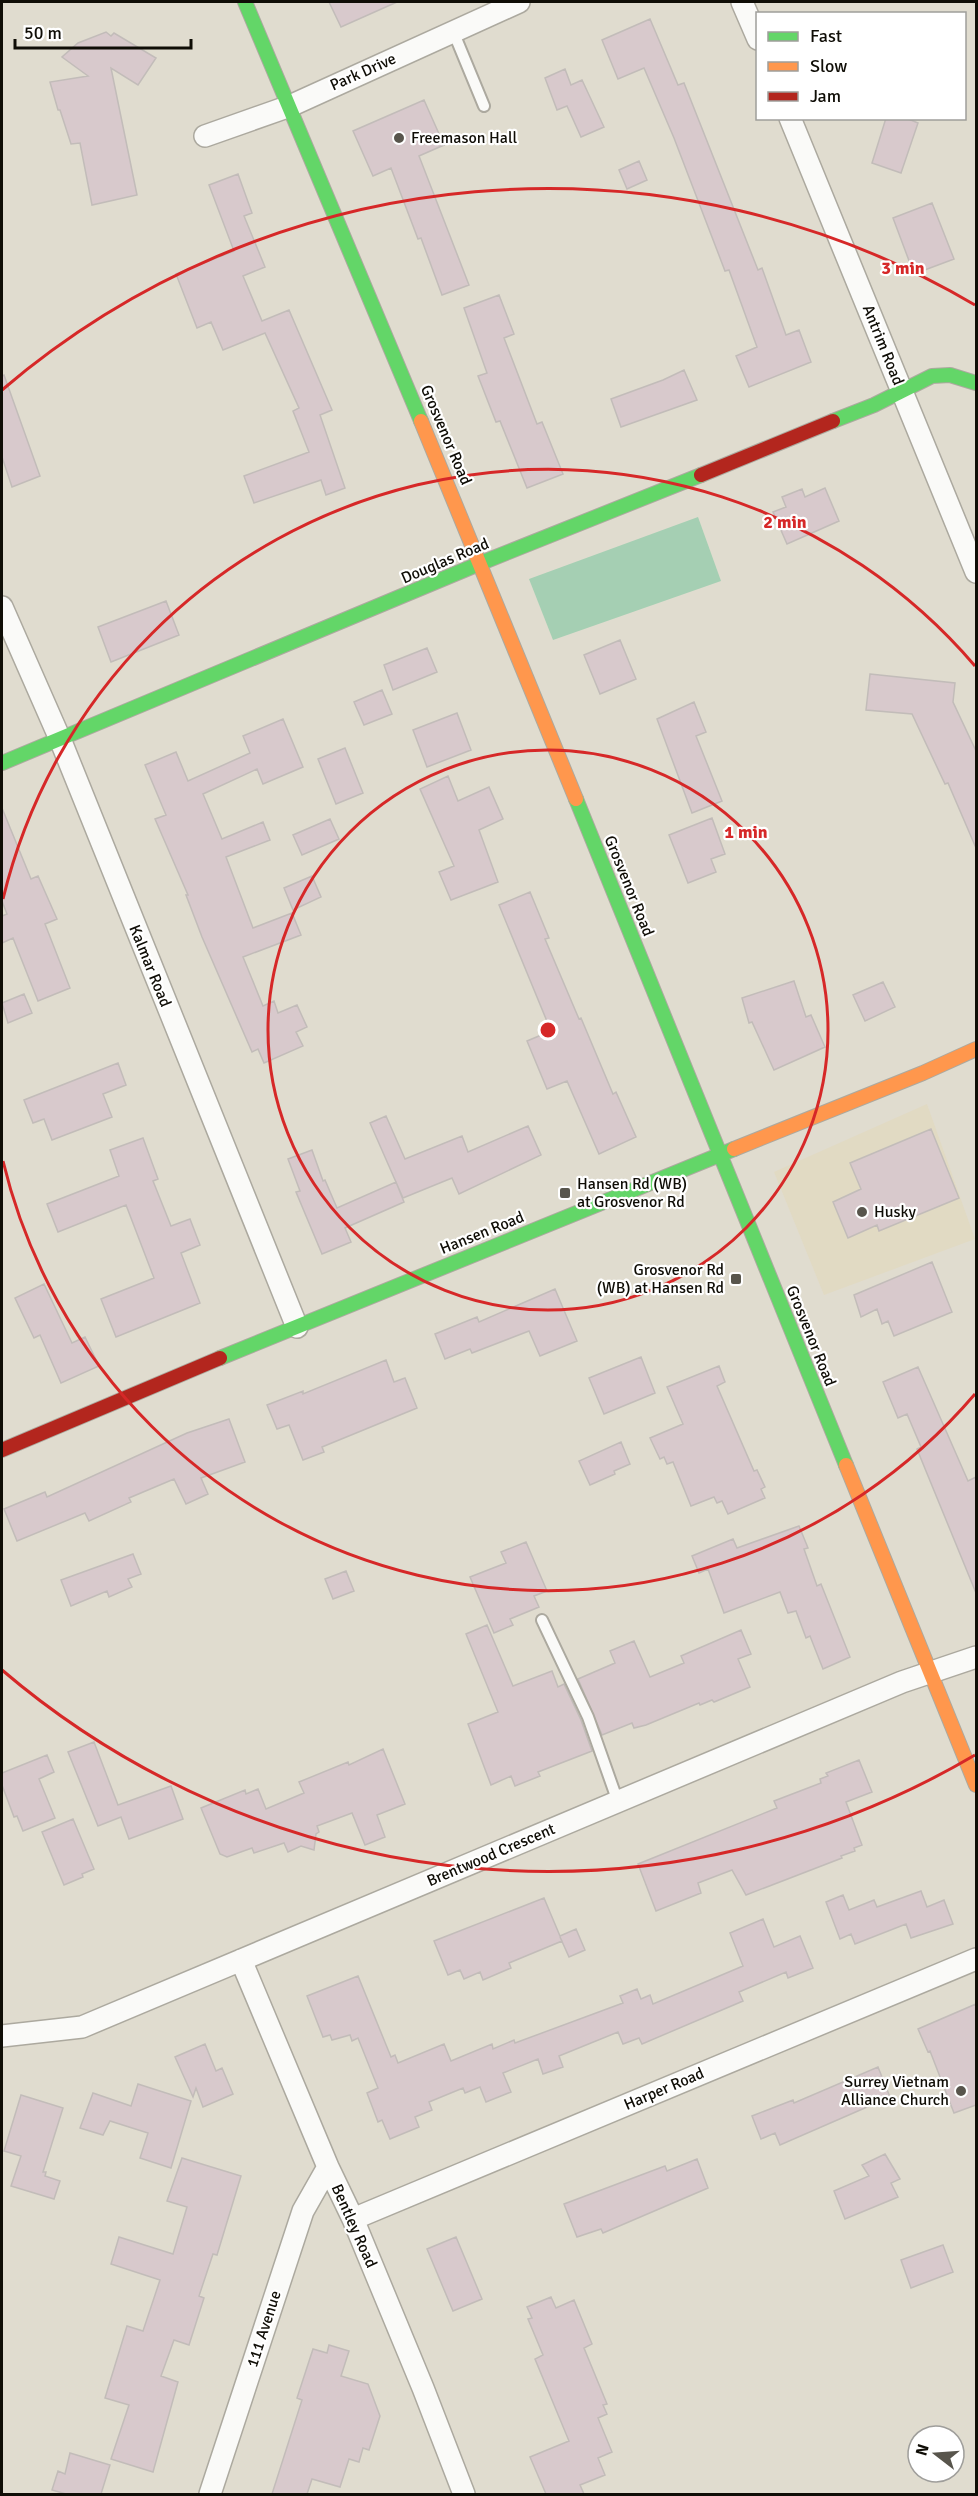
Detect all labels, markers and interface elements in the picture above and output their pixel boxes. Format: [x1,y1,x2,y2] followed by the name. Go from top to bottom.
[15,12,190,50] scale bar
[756,12,966,120] legend
[24,22,62,44] text: 50 m
[810,25,842,47] text: Fast
[327,49,399,95] street label: Park Drive
[810,55,847,77] text: Slow
[810,85,841,107] text: Jam
[411,128,517,148] place label: Freemason Hall
[392,131,406,145] marker: Freemason Hall
[881,257,925,279] text: 3 min
[858,302,908,388] street label: Antrim Road
[416,382,476,488] street label: Grosvenor Road
[763,511,807,533] text: 2 min
[398,534,492,588] street label: Douglas Road
[724,821,768,843] text: 1 min
[600,833,658,939] street label: Grosvenor Road
[124,922,176,1010] street label: Kalmar Road
[538,1020,558,1040] centre of rings
[577,1174,687,1212] place label: Hansen Rd (WB) at Grosvenor Rd
[558,1186,572,1200] marker: Hansen Rd (WB) at Grosvenor Rd
[874,1202,917,1222] place label: Husky
[855,1205,869,1219] marker: Husky
[437,1207,527,1259] street label: Hansen Road
[597,1260,724,1298] place label: Grosvenor Rd (WB) at Hansen Rd
[729,1272,743,1286] marker: Grosvenor Rd (WB) at Hansen Rd
[782,1283,840,1389] street label: Grosvenor Road
[424,1819,559,1891] street label: Brentwood Crescent
[621,2063,707,2115] street label: Harper Road
[841,2072,949,2110] place label: Surrey Vietnam Alliance Church
[954,2084,968,2098] marker: Surrey Vietnam Alliance Church
[327,2181,381,2271] street label: Bentley Road
[242,2288,286,2370] street label: 111 Avenue
[906,2424,966,2484] north arrow
[911,2442,934,2458] text: N

